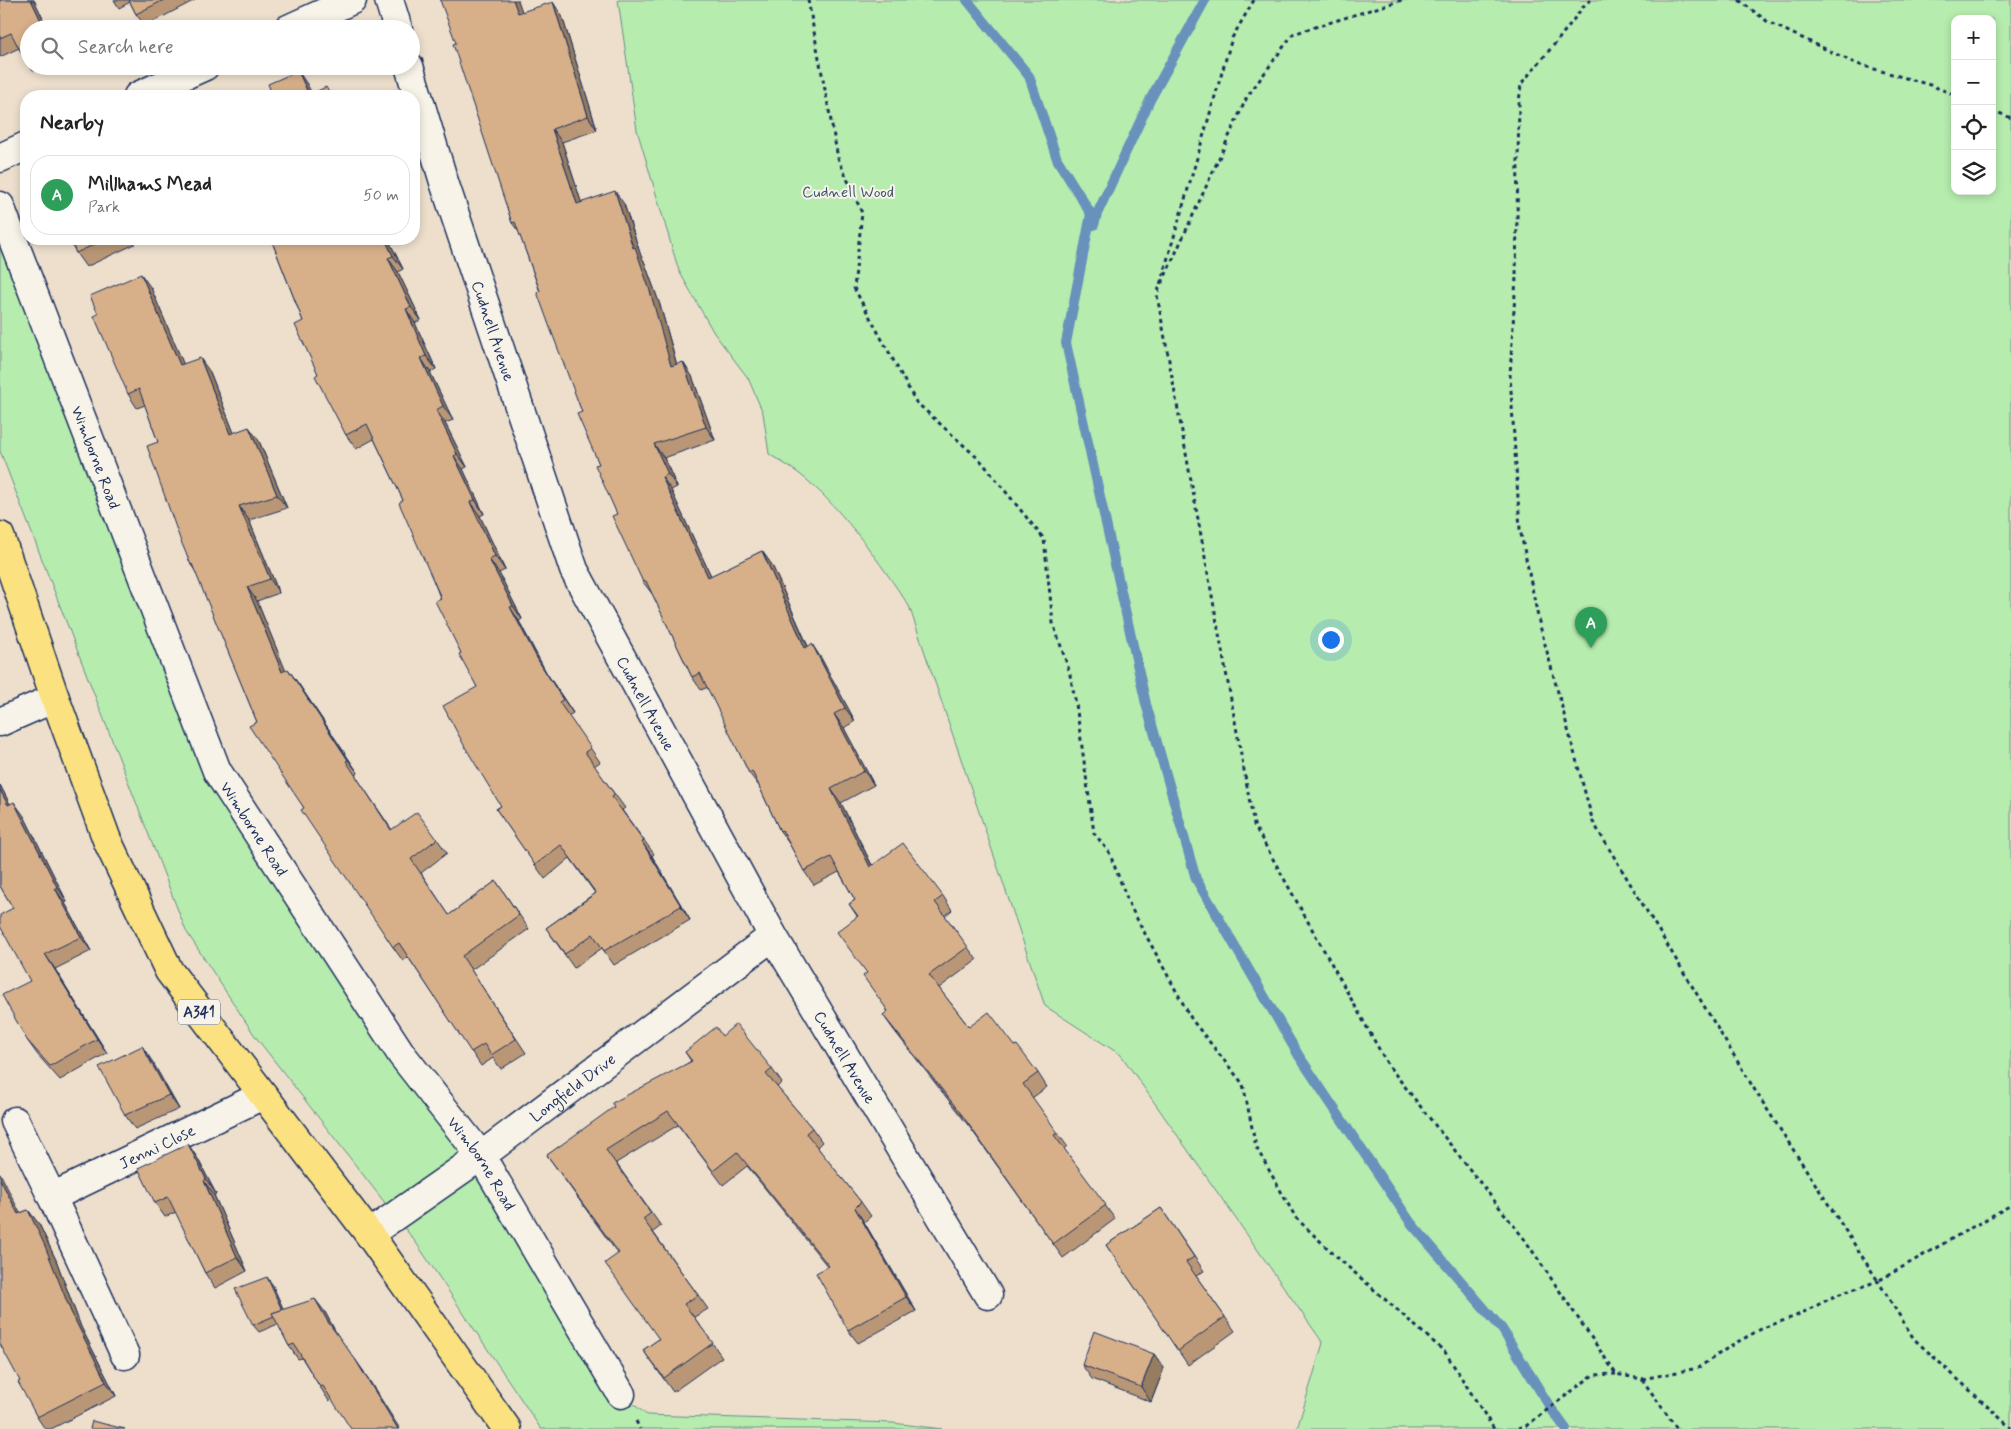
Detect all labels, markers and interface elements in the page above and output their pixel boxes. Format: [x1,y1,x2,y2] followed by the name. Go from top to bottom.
[1951,15,1996,195] map controls
[1951,15,1996,60] button: +
[20,20,420,75] search box
[38,34,66,62] icon: search
[78,35,174,60] text: Search here
[1951,60,1996,105] button: −
[1951,105,1996,150] button: locate
[40,109,104,137] text: Nearby
[1951,150,1996,195] button: layers
[88,172,212,197] text: Millhams Mead
[802,182,894,203] park label: Cudnell Wood
[52,185,62,206] text: A
[363,185,399,206] text: 50 m
[88,197,120,218] text: Park
[466,278,519,385] street label: Cudnell Avenue
[66,403,124,512] street label: Wimborne Road
[1575,607,1607,648] pin: A
[1318,627,1344,653] your location
[611,653,680,755] street label: Cudnell Avenue
[215,778,292,881] street label: Wimborne Road
[178,1000,220,1024] road number: A341
[808,1007,880,1109] street label: Cudnell Avenue
[526,1049,620,1127] street label: Longfield Drive
[442,1113,520,1215] street label: Wimborne Road
[116,1120,199,1175] street label: Jenni Close

